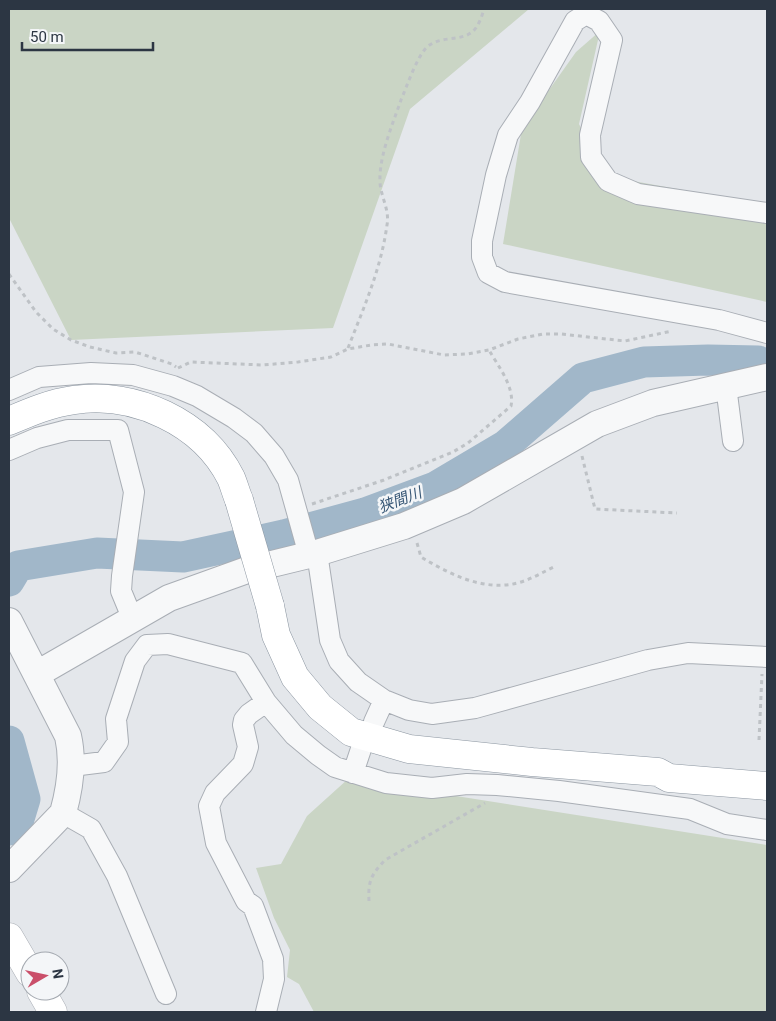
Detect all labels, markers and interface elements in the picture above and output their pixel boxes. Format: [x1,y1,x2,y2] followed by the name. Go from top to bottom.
[22,20,154,52] scale bar
[30,28,64,46] text: 50 m
[376,483,426,516] water label: 狭間川
[20,951,70,1001] north arrow
[49,968,67,980] text: N

